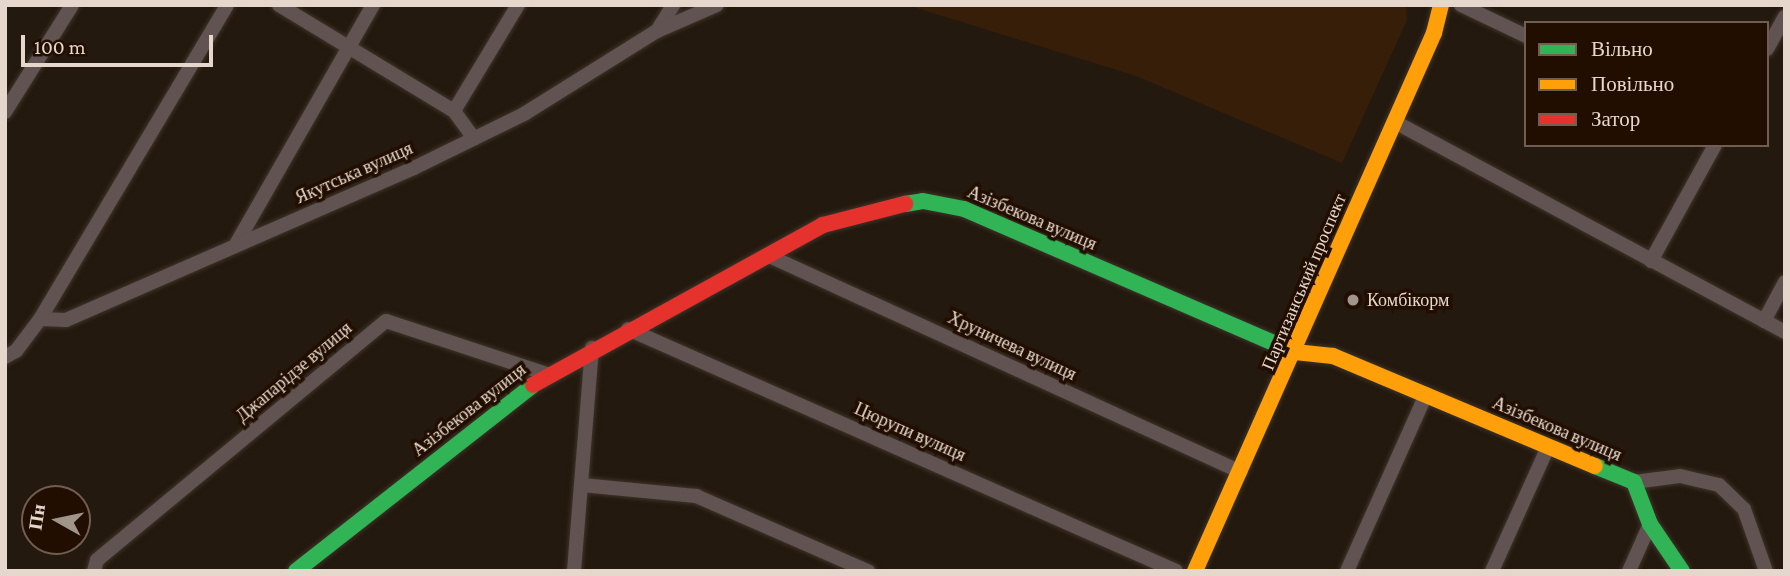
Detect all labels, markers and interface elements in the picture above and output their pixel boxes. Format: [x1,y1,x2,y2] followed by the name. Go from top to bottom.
[24,21,217,65] scale bar
[1524,21,1769,147] legend
[34,35,86,59] text: 100 m
[1591,37,1653,61] text: Вільно
[1591,72,1674,96] text: Повільно
[1591,107,1640,131] text: Затор
[292,137,416,209] street label: Якутська вулиця
[964,181,1100,255] street label: Азізбекова вулиця
[1257,191,1351,373] street label: Партизанський проспект
[1367,289,1449,311] place label: Комбікорм
[1345,292,1361,308] marker: Комбікорм
[944,307,1080,385] street label: Хруничева вулиця
[232,317,356,427] street label: Джапарідзе вулиця
[408,359,530,461] street label: Азізбекова вулиця
[1489,392,1625,466] street label: Азізбекова вулиця
[851,398,969,466] street label: Цюрупи вулиця
[21,485,91,555] north arrow
[24,503,49,531] text: Пн

